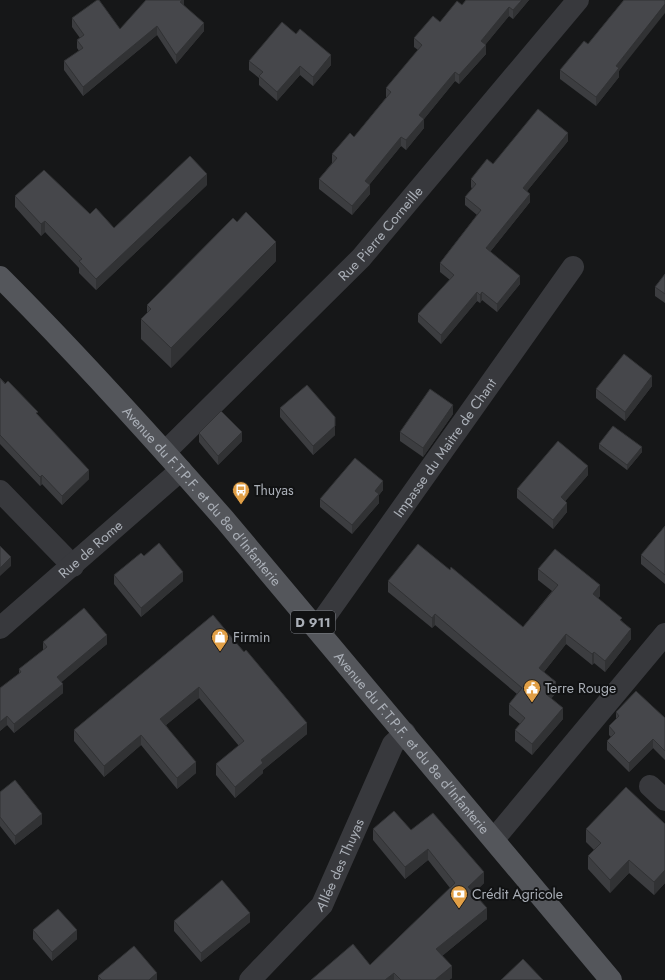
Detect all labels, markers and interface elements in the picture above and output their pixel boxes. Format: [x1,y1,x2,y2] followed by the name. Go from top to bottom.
[334,182,427,285] street label: Rue Pierre Corneille
[389,374,501,521] street label: Impasse du Maitre de Chant
[118,402,286,590] street label: Avenue du F.T.P.F. et du 8e d'Infanterie
[231,480,251,505] bus stop icon: Thuyas
[254,480,294,500] place label: Thuyas
[54,515,127,583] street label: Rue de Rome
[291,611,335,633] road number: D 911
[210,627,230,652] shop icon: Firmin
[233,627,270,647] place label: Firmin
[329,647,494,838] street label: Avenue du F.T.P.F. et du 8e d'Infanterie
[522,678,542,703] public building icon: Terre Rouge
[545,678,616,698] place label: Terre Rouge
[311,815,369,916] street label: Allée des Thuyas
[449,884,469,909] bank icon: Crédit Agricole
[472,884,563,904] place label: Crédit Agricole

